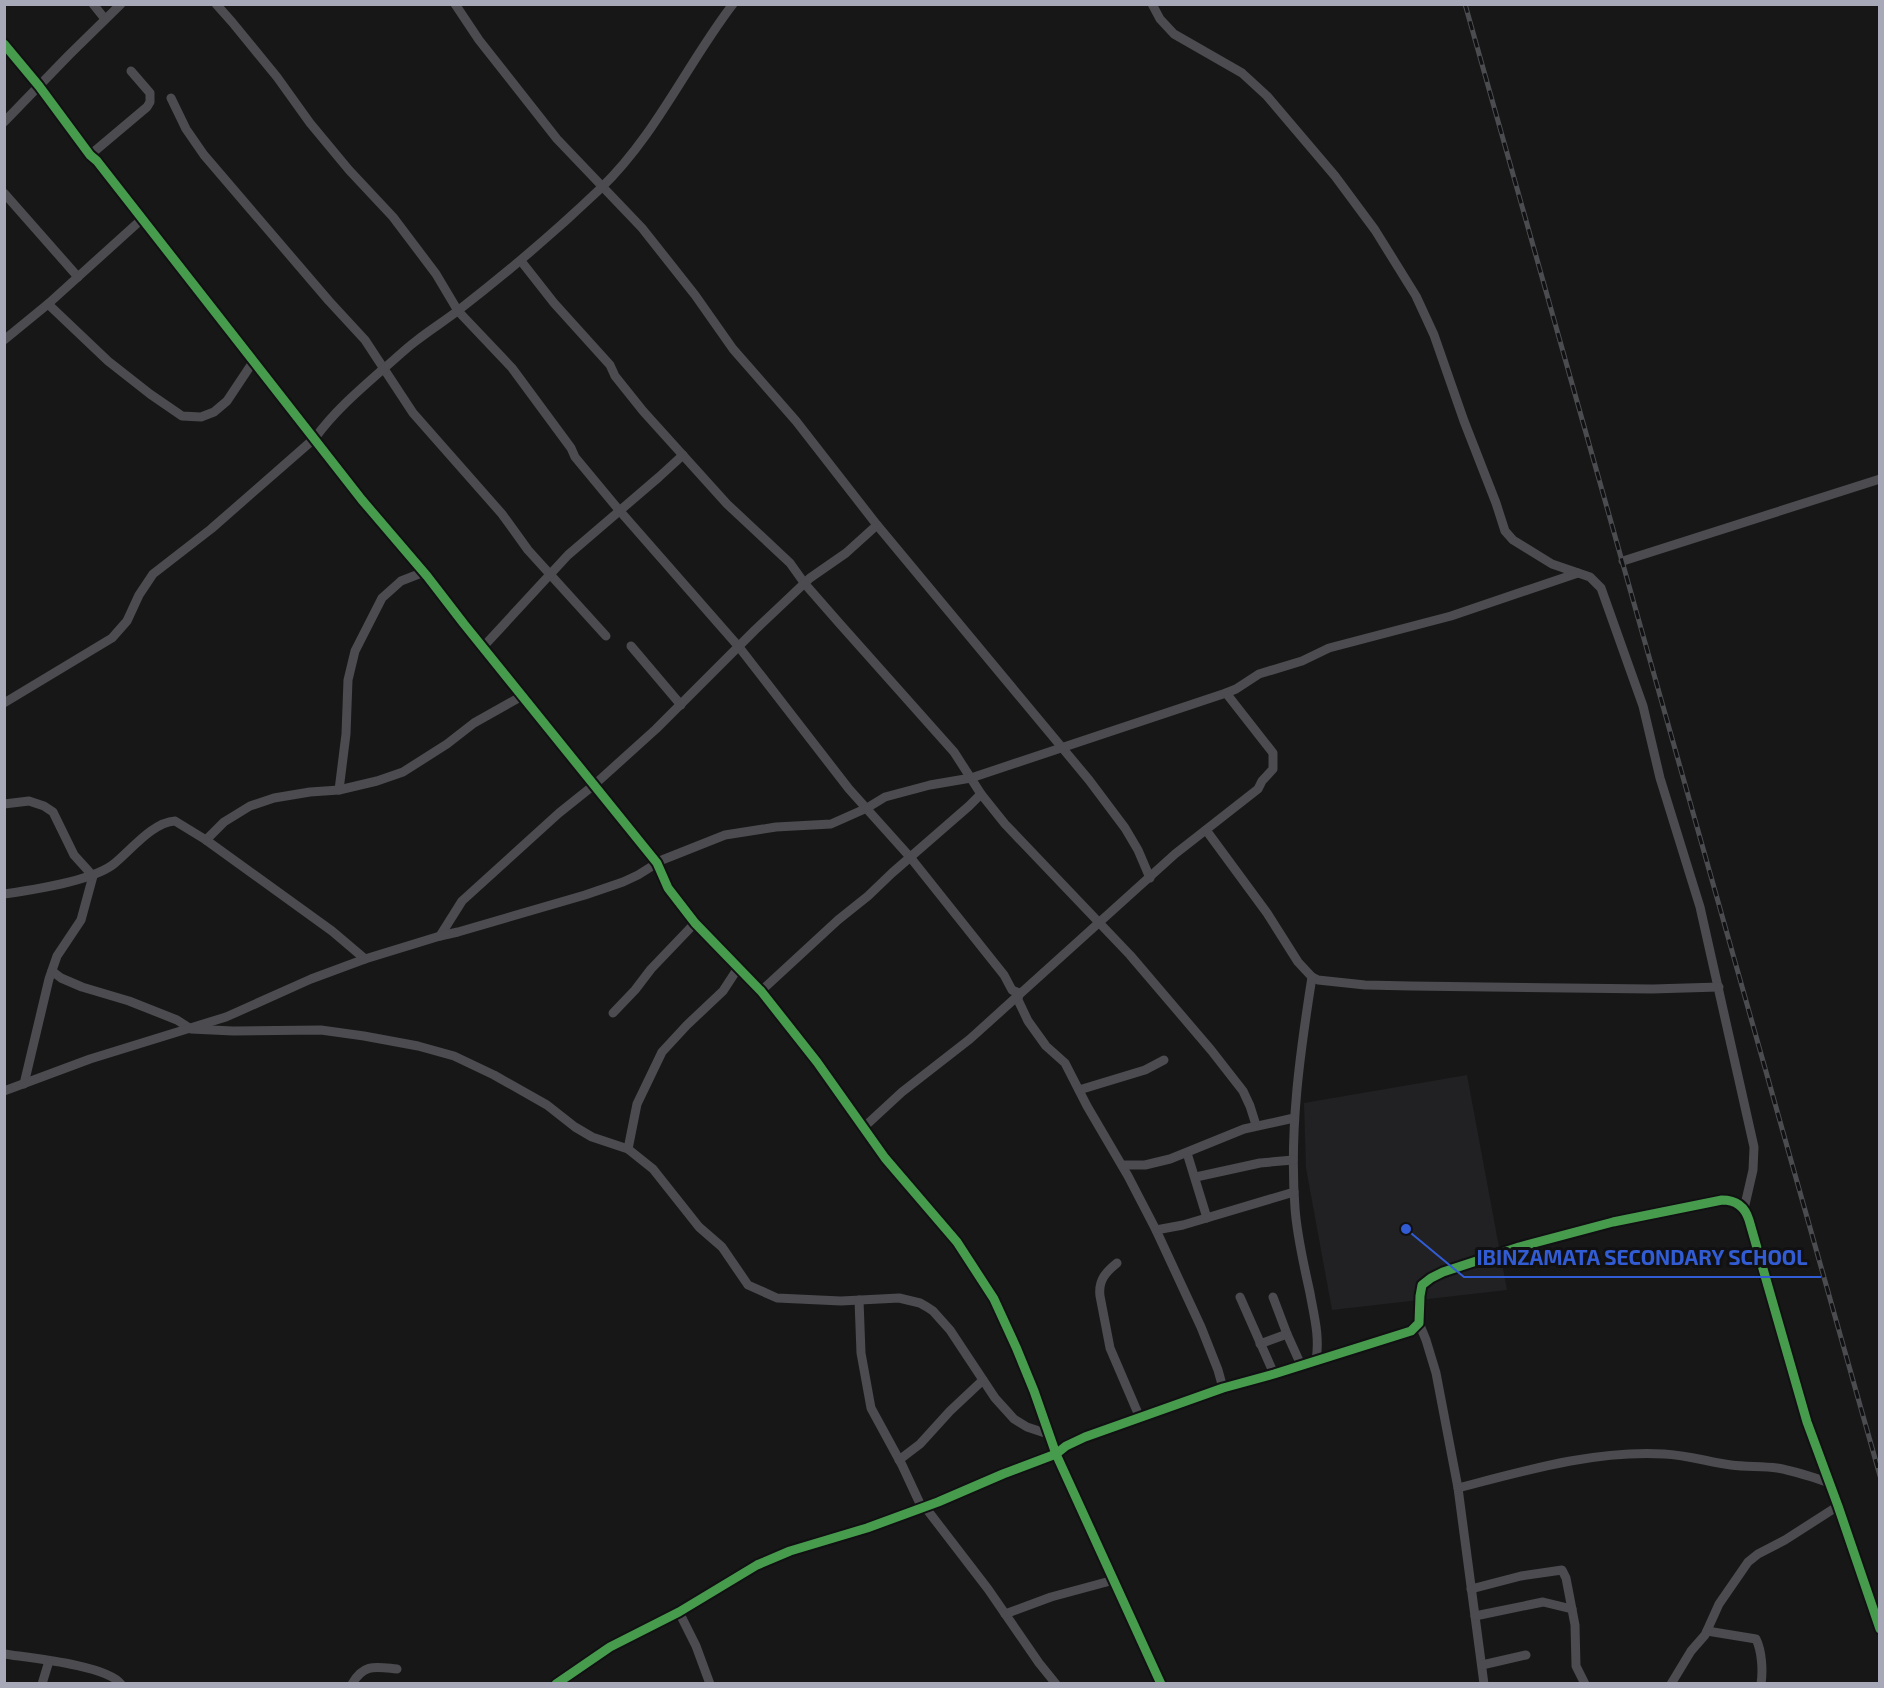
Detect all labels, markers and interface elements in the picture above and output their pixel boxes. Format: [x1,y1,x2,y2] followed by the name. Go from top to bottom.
[1464,1238,1821,1277] callout: IBINZAMATA SECONDARY SCHOOL
[1476,1244,1808,1269] text: IBINZAMATA SECONDARY SCHOOL

